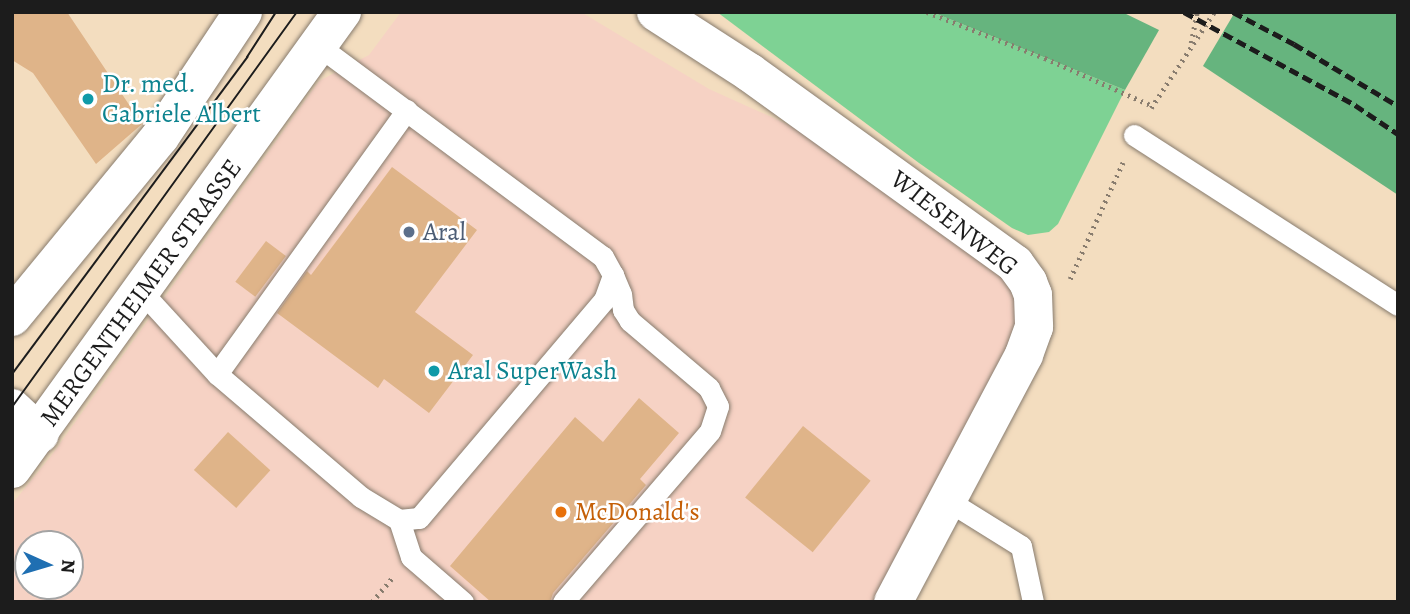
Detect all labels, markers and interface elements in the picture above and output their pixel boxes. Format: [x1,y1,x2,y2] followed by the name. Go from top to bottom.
[102,68,261,130] place label: Dr. med. Gabriele Albert
[80,91,96,107] marker: Dr. med. Gabriele Albert
[33,153,249,433] street label: MERGENTHEIMER STRASSE
[884,164,1024,282] street label: WIESENWEG
[423,216,466,248] place label: Aral
[401,224,417,240] marker: Aral
[448,355,617,387] place label: Aral SuperWash
[426,363,442,379] marker: Aral SuperWash
[575,496,700,528] place label: McDonald's
[553,504,569,520] marker: McDonald's
[14,530,84,600] north arrow
[55,559,81,574] text: N

